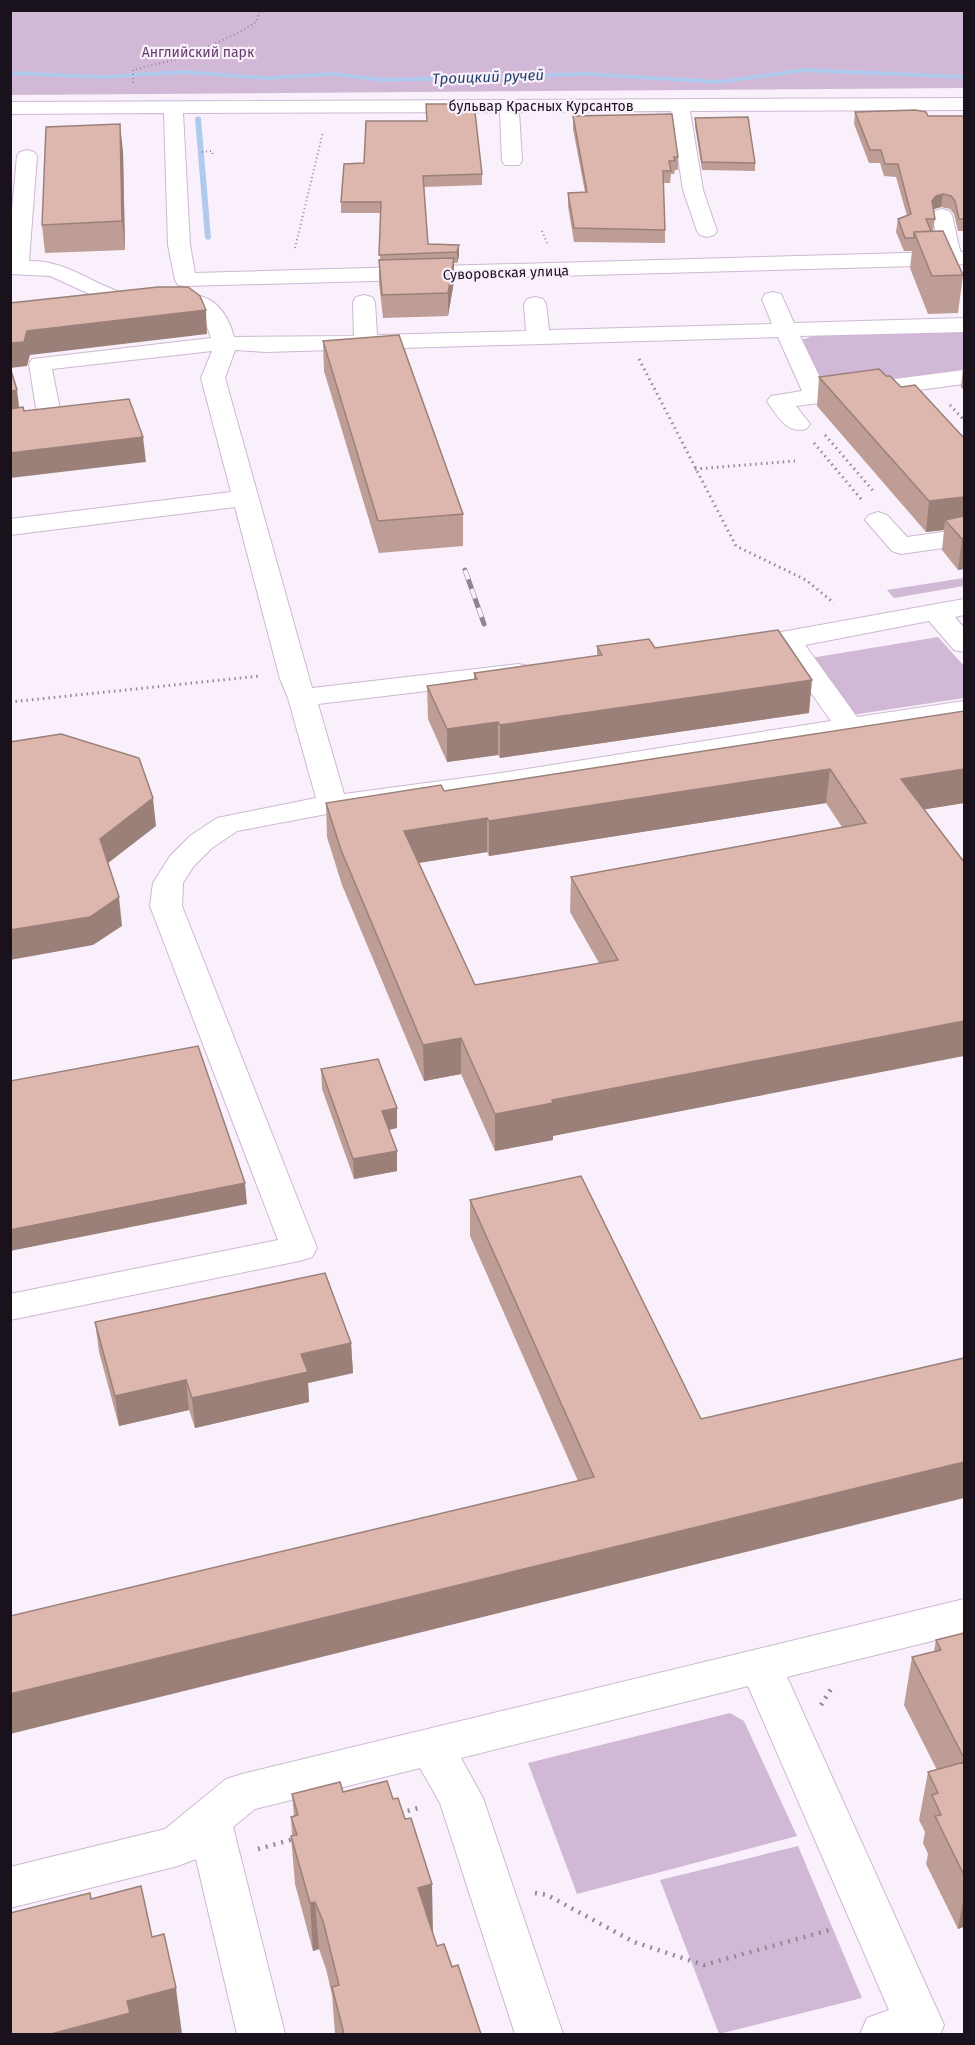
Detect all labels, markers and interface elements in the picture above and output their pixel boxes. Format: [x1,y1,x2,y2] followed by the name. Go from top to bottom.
[142,44,255,61] park label: Английский парк
[432,66,544,88] water label: Троицкий ручей
[448,98,634,115] street label: бульвар Красных Курсантов
[443,262,569,284] street label: Суворовская улица

